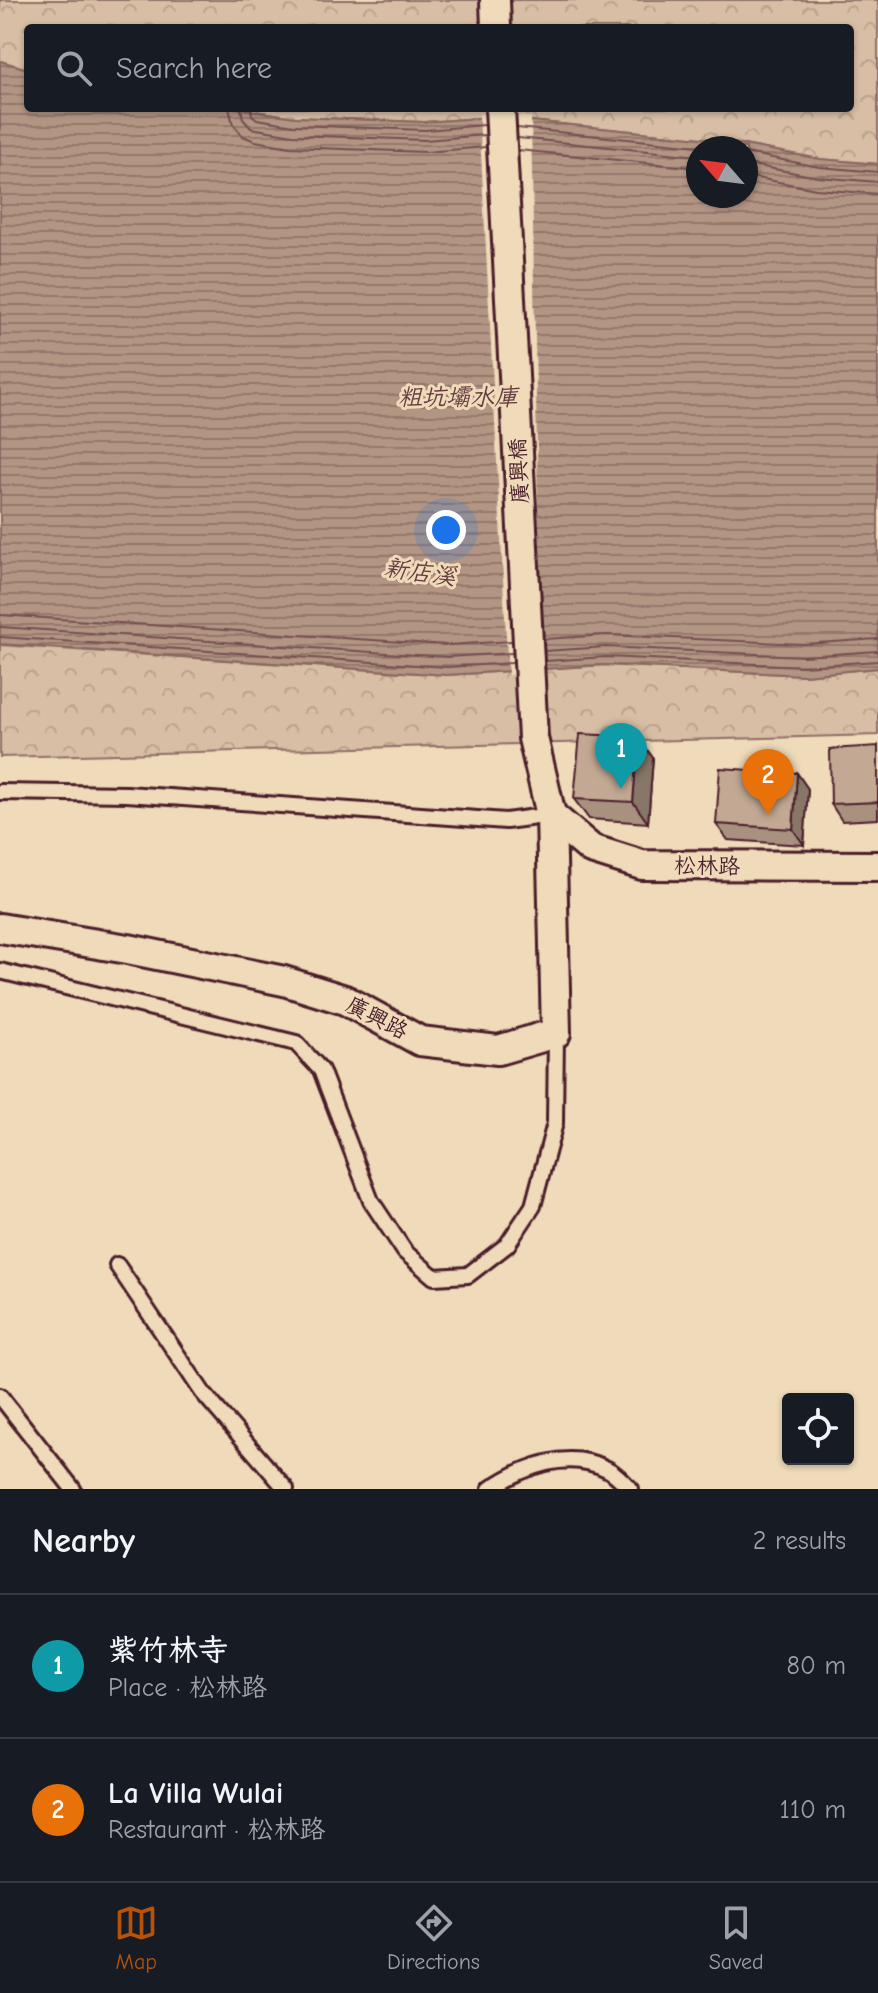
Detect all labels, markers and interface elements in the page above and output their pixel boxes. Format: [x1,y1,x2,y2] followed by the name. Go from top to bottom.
[24,24,854,112] search box
[52,46,96,90] icon: search
[116,51,272,86] text: Search here
[686,136,758,208] north arrow
[398,383,520,411] water label: 粗坑壩水庫
[504,437,534,505] street label: 廣興橋
[426,510,466,550] your location
[382,553,460,591] water label: 新店溪
[595,723,647,789] pin: 1
[742,749,794,815] pin: 2
[674,852,740,880] street label: 松林路
[342,991,412,1045] street label: 廣興路
[782,1393,854,1465] map controls
[782,1393,854,1465] button: locate
[32,1521,135,1561] text: Nearby
[753,1526,846,1556] text: 2 results
[108,1633,228,1668] text: 紫竹林寺
[53,1651,63,1681] text: 1
[787,1651,846,1681] text: 80 m
[108,1673,267,1703] text: Place · 松林路
[108,1776,283,1811] text: La Villa Wulai
[52,1795,64,1825] text: 2
[779,1795,846,1825] text: 110 m
[108,1815,325,1845] text: Restaurant · 松林路
[114,1901,158,1975] tab: Map
[387,1901,480,1975] tab: Directions
[709,1901,764,1975] tab: Saved

